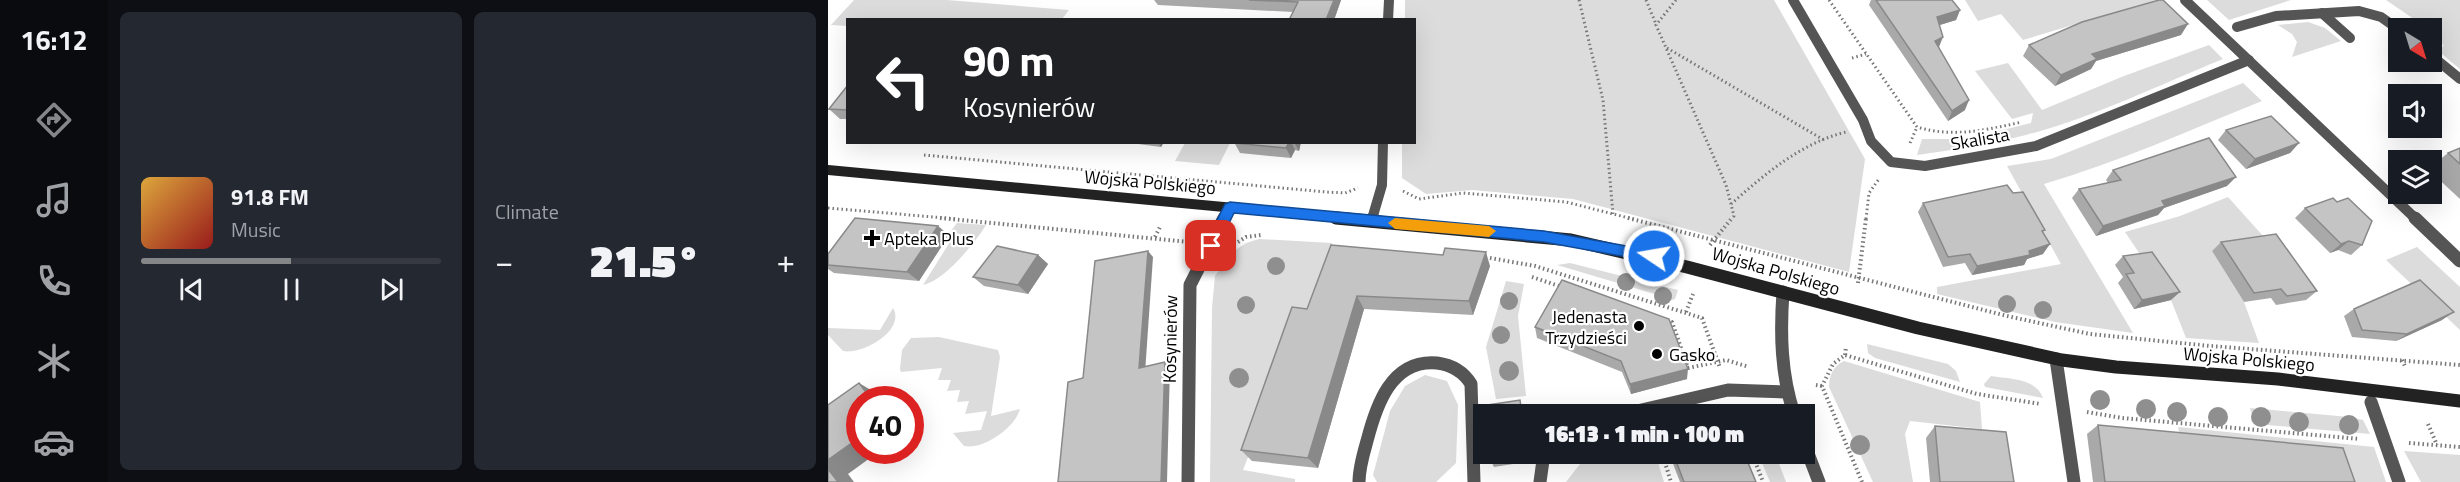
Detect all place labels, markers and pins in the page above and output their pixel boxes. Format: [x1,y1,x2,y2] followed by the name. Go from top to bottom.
[1185,220,1236,271] pin
[884,225,974,252] place label: Apteka Plus
[865,231,879,245] marker: Apteka Plus
[1545,303,1627,351] place label: Jedenasta Trzydzieści
[1632,319,1646,333] marker: Jedenasta Trzydzieści
[1669,341,1715,368] place label: Gasko
[1650,347,1664,361] marker: Gasko

